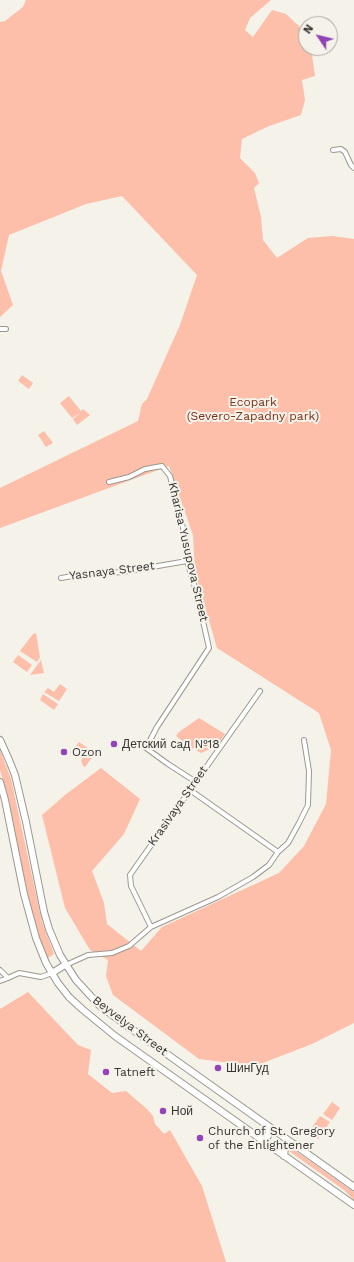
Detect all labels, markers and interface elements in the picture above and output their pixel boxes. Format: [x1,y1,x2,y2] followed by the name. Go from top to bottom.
[298,16,338,56] north arrow
[301,22,316,36] text: N
[187,395,319,423] park label: Ecopark (Severo-Zapadny park)
[165,481,211,623] street label: Kharisa Yusupova Street
[69,559,155,583] street label: Yasnaya Street
[122,737,220,751] place label: Детский сaд №18
[109,739,119,749] marker: Детский сaд №18
[72,745,102,759] place label: Ozon
[59,747,69,757] marker: Ozon
[145,763,211,849] street label: Krasivaya Street
[90,993,170,1059] street label: Beyvelya Street
[226,1061,269,1075] place label: ШинГуд
[213,1063,223,1073] marker: ШинГуд
[114,1065,155,1079] place label: Tatneft
[101,1067,111,1077] marker: Tatneft
[171,1104,193,1118] place label: Ной
[158,1106,168,1116] marker: Ной
[208,1124,335,1152] place label: Church of St. Gregory of the Enlightener
[195,1133,205,1143] marker: Church of St. Gregory of the Enlightener

